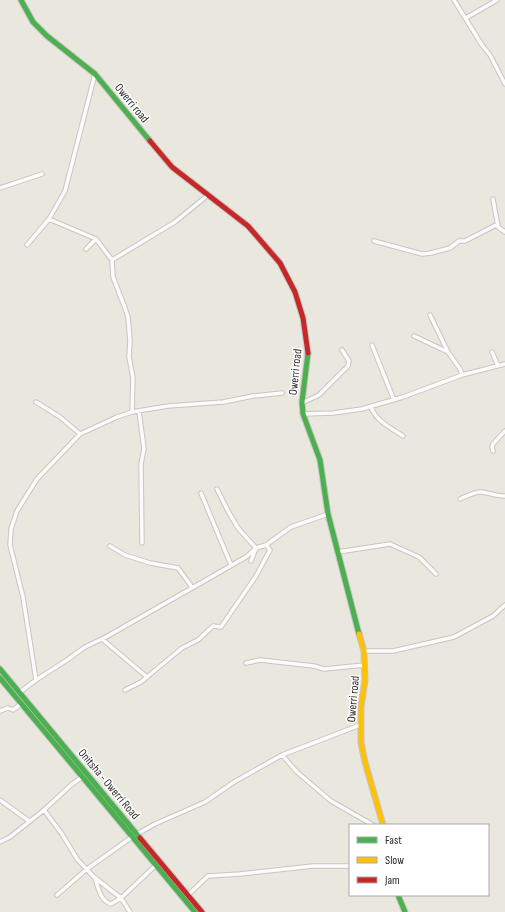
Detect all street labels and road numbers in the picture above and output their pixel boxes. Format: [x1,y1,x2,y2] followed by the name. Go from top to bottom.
[111,81,152,126] street label: Owerri road
[286,348,305,396] street label: Owerri road
[344,675,363,723] street label: Owerri road
[75,746,143,823] street label: Onitsha - Owerri Road

